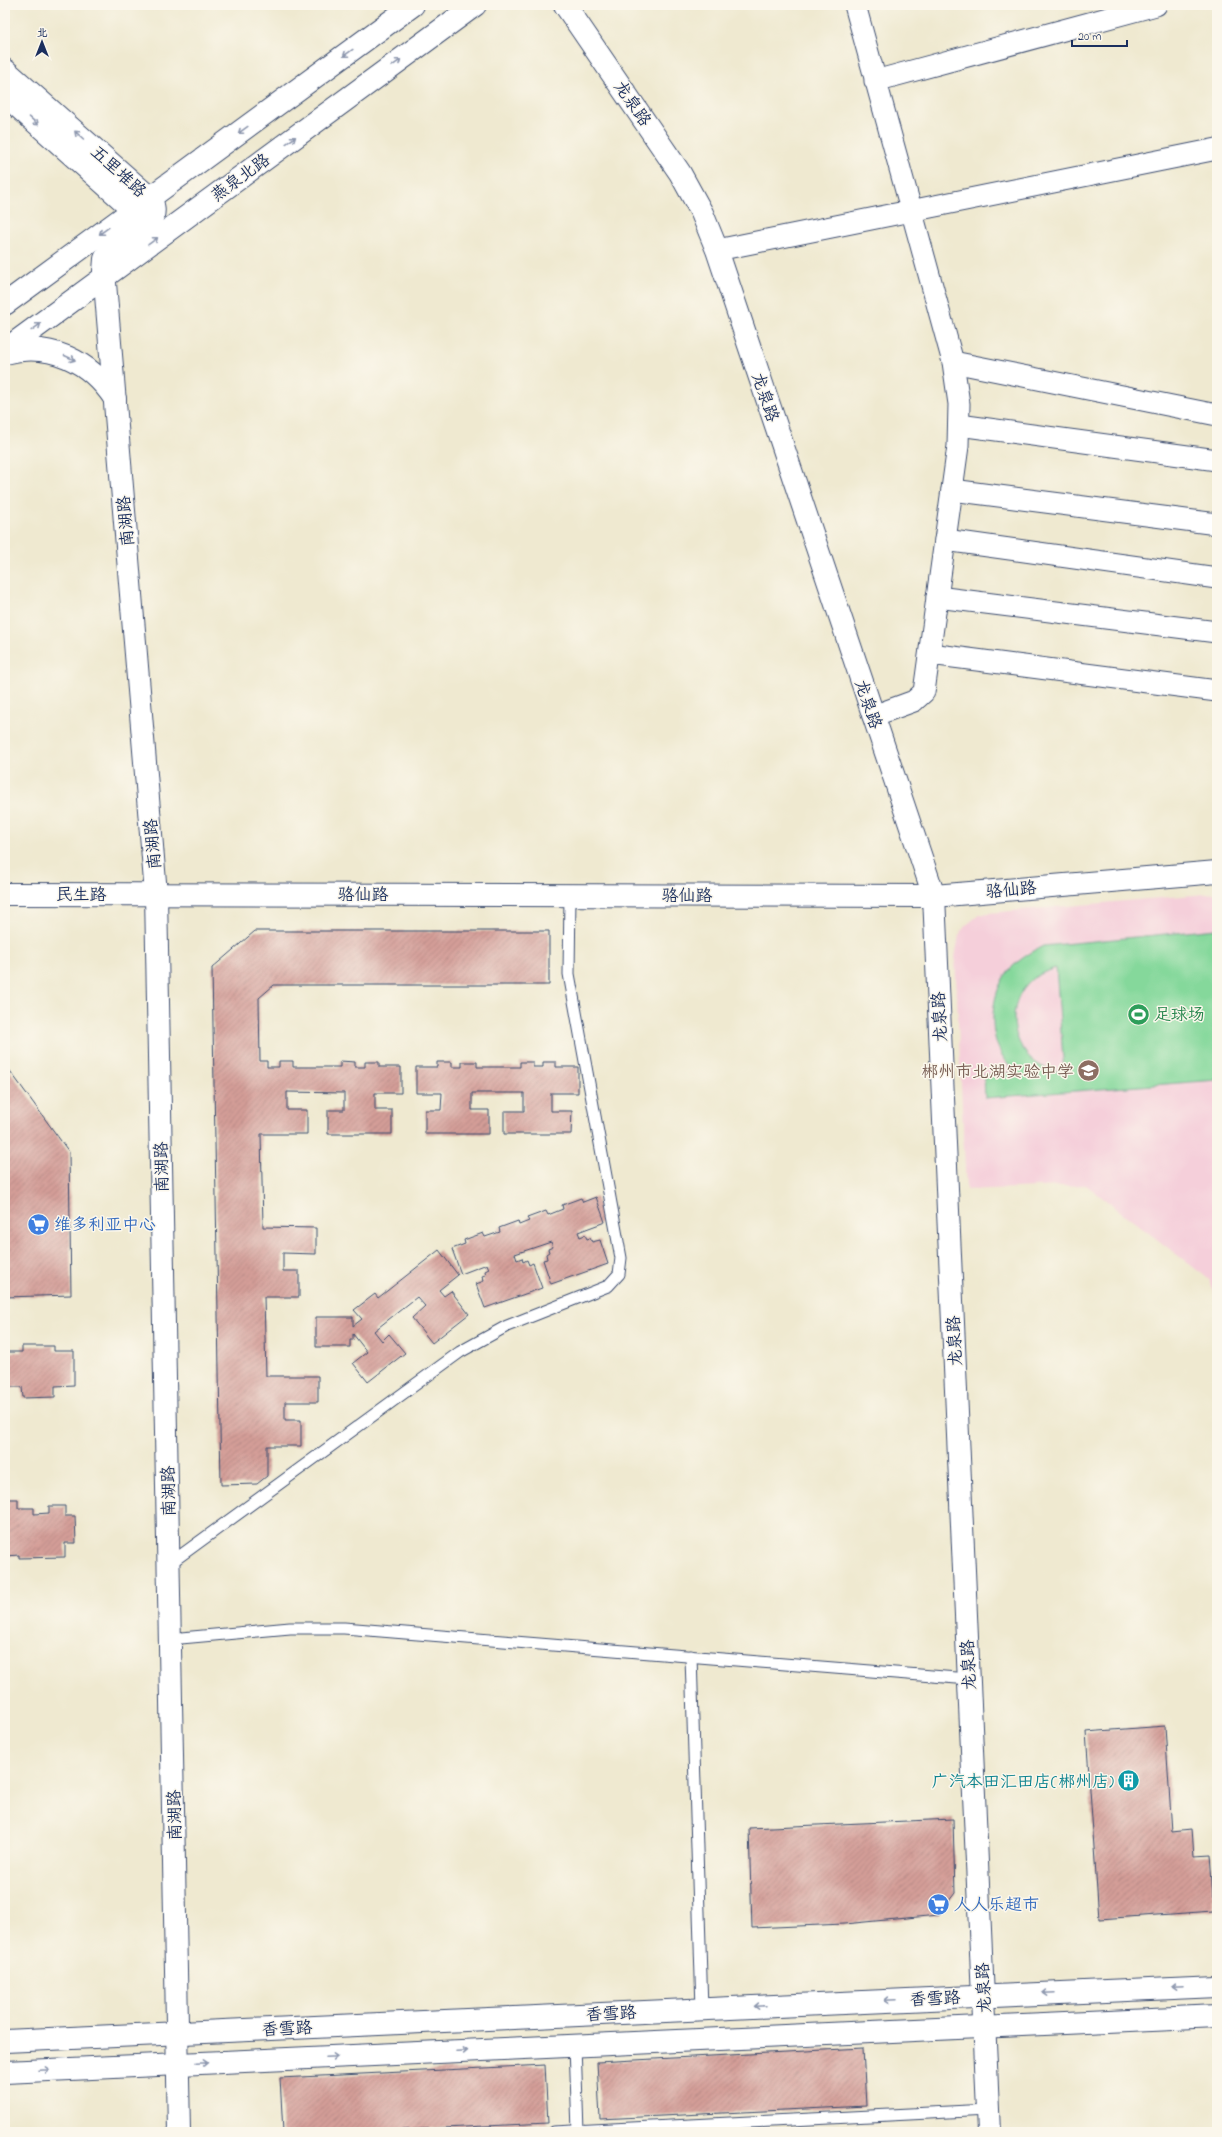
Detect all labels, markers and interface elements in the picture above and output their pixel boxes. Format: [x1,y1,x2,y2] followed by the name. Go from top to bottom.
[22,22,62,62] north arrow
[1072,22,1127,48] scale bar
[37,25,48,41] text: 北
[1078,28,1101,46] text: 20 m
[343,49,354,57] one-way arrow
[391,59,402,67] one-way arrow
[607,76,657,132] street label: 龙泉路
[29,116,39,125] one-way arrow
[238,126,249,134] one-way arrow
[74,131,84,140] one-way arrow
[286,136,297,144] one-way arrow
[84,140,152,204] street label: 五里堆路
[206,148,276,208] street label: 燕泉北路
[99,227,110,235] one-way arrow
[147,237,158,246] one-way arrow
[31,322,42,331] one-way arrow
[64,355,76,362] one-way arrow
[744,369,785,426] street label: 龙泉路
[112,494,141,547] street label: 南湖路
[847,676,888,733] street label: 龙泉路
[139,817,168,870] street label: 南湖路
[985,876,1038,905] street label: 骆仙路
[56,883,107,908] street label: 民生路
[338,883,389,908] street label: 骆仙路
[662,884,713,909] street label: 骆仙路
[927,991,954,1043] street label: 龙泉路
[1125,1001,1151,1027] sports icon: 足球场
[1154,1003,1205,1028] place label: 足球场
[1076,1058,1102,1084] school or university icon: 郴州市北湖实验中学
[921,1060,1074,1085] place label: 郴州市北湖实验中学
[150,1141,175,1193] street label: 南湖路
[25,1211,51,1237] supermarket icon: 维多利亚中心
[54,1213,156,1238] place label: 维多利亚中心
[942,1315,969,1367] street label: 龙泉路
[157,1465,182,1517] street label: 南湖路
[956,1639,983,1691] street label: 龙泉路
[1116,1768,1142,1794] building icon: 广汽本田汇田店(郴州店)
[932,1770,1114,1795] place label: 广汽本田汇田店(郴州店)
[163,1789,188,1841] street label: 南湖路
[925,1891,951,1917] supermarket icon: 人人乐超市
[954,1893,1039,1918] place label: 人人乐超市
[971,1962,998,2014] street label: 龙泉路
[1172,1984,1185,1991] one-way arrow
[909,1986,961,2013] street label: 香雪路
[1042,1990,1055,1997] one-way arrow
[884,1997,897,2004] one-way arrow
[585,2001,637,2028] street label: 香雪路
[754,2003,767,2010] one-way arrow
[261,2016,313,2043] street label: 香雪路
[455,2047,468,2055] one-way arrow
[325,2053,338,2061] one-way arrow
[195,2059,208,2066] one-way arrow
[37,2066,50,2074] one-way arrow

